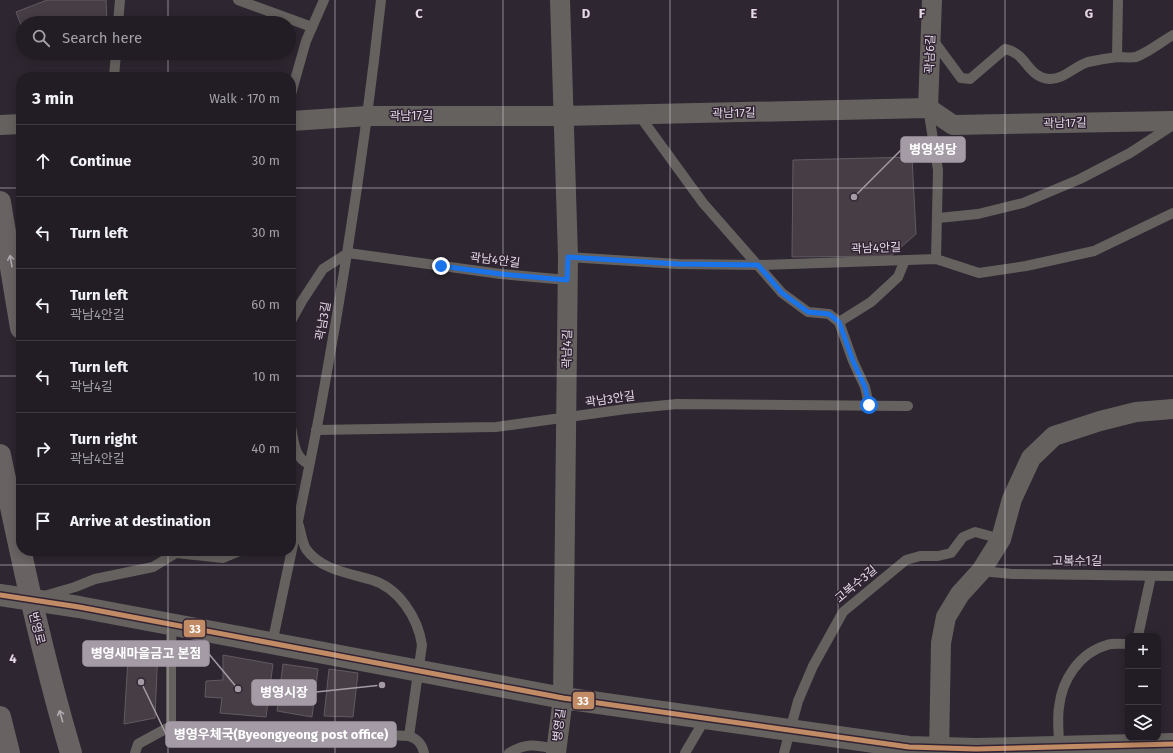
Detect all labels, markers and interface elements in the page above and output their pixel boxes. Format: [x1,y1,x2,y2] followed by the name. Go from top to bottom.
[415,6,423,21] text: C
[582,6,591,21] text: D
[751,6,758,21] text: E
[919,6,926,21] text: F
[1085,6,1093,21] text: G
[16,16,296,60] search box
[30,27,52,49] icon: search
[62,29,142,47] text: Search here
[922,34,938,74] street label: 곽남6길
[32,88,74,109] text: 3 min
[209,91,280,106] text: Walk · 170 m
[712,106,756,120] street label: 곽남17길
[389,109,433,123] street label: 곽남17길
[1043,116,1087,130] street label: 곽남17길
[901,137,965,162] callout: 병영성당
[909,142,957,157] text: 병영성당
[32,150,54,172] icon: ahead
[70,152,131,170] text: Continue
[252,153,280,168] text: 30 m
[32,222,54,244] icon: left
[70,224,128,242] text: Turn left
[252,225,280,240] text: 30 m
[850,240,902,256] street label: 곽남4안길
[469,250,521,270] street label: 곽남4안길
[6,255,14,268] one-way arrow
[432,257,450,275] route end
[70,286,128,304] text: Turn left
[32,294,54,316] icon: left
[251,297,280,312] text: 60 m
[313,301,333,341] street label: 곽남3길
[70,307,125,322] text: 곽남4안길
[560,329,574,369] street label: 곽남4길
[70,358,128,376] text: Turn left
[32,366,54,388] icon: left
[253,369,280,384] text: 10 m
[70,379,113,394] text: 곽남4길
[584,389,636,409] street label: 곽남3안길
[860,396,878,414] route start
[70,430,137,448] text: Turn right
[32,438,54,460] icon: right
[251,441,280,456] text: 40 m
[70,451,125,466] text: 곽남4안길
[32,510,54,532] icon: arrive
[70,512,211,530] text: Arrive at destination
[1052,554,1102,568] street label: 고복수1길
[832,563,880,605] street label: 고복수3길
[26,610,48,646] street label: 번영로
[183,619,206,638] line badge: 33
[188,623,201,636] text: 33
[1125,633,1161,741] map controls
[1125,633,1161,669] button: +
[83,641,209,666] callout: 병영새마을금고 본점
[91,646,201,661] text: 병영새마을금고 본점
[9,651,17,666] text: 4
[1125,669,1161,705] button: −
[252,680,316,705] callout: 병영시장
[260,685,308,700] text: 병영시장
[572,691,595,710] line badge: 33
[576,695,589,708] text: 33
[1125,705,1161,741] button: layers
[550,708,568,742] street label: 병영길
[57,709,64,722] one-way arrow
[166,722,396,747] callout: 병영우체국(Byeongyeong post office)
[174,727,388,742] text: 병영우체국(Byeongyeong post office)

